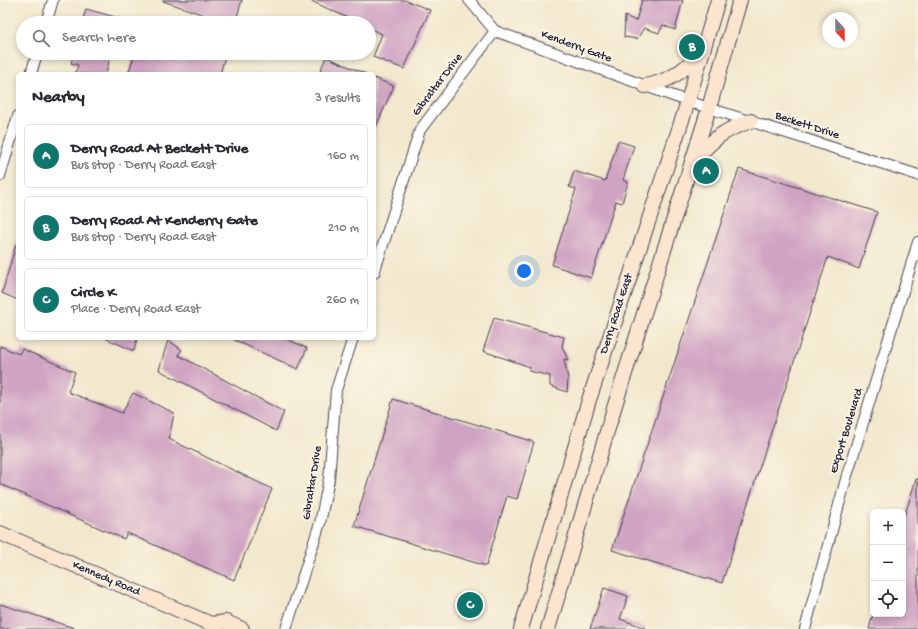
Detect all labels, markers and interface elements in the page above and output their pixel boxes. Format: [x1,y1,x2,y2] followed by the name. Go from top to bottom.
[822,12,858,48] north arrow
[16,16,376,60] search box
[30,27,52,49] icon: search
[539,28,614,67] street label: Kenderry Gate
[62,29,136,47] text: Search here
[679,32,705,62] pin: B
[410,50,467,119] street label: Gibraltar Drive
[32,88,85,108] text: Nearby
[315,91,360,106] text: 3 results
[772,109,842,143] street label: Beckett Drive
[71,140,248,158] text: Derry Road At Beckett Drive
[42,149,50,164] text: A
[327,149,359,164] text: 160 m
[693,156,719,186] pin: A
[71,158,216,173] text: Bus stop · Derry Road East
[71,212,258,230] text: Derry Road At Kenderry Gate
[43,221,49,236] text: B
[328,221,359,236] text: 210 m
[71,230,216,245] text: Bus stop · Derry Road East
[514,261,534,281] your location
[597,271,637,357] street label: Derry Road East
[71,284,116,302] text: Circle K
[42,293,50,308] text: C
[326,293,359,308] text: 260 m
[71,302,200,317] text: Place · Derry Road East
[827,386,867,475] street label: Export Boulevard
[300,444,326,521] street label: Gibraltar Drive
[870,509,906,617] map controls
[870,509,906,545] button: +
[870,545,906,581] button: −
[70,558,143,600] street label: Kennedy Road
[870,581,906,617] button: locate
[457,590,483,620] pin: C

